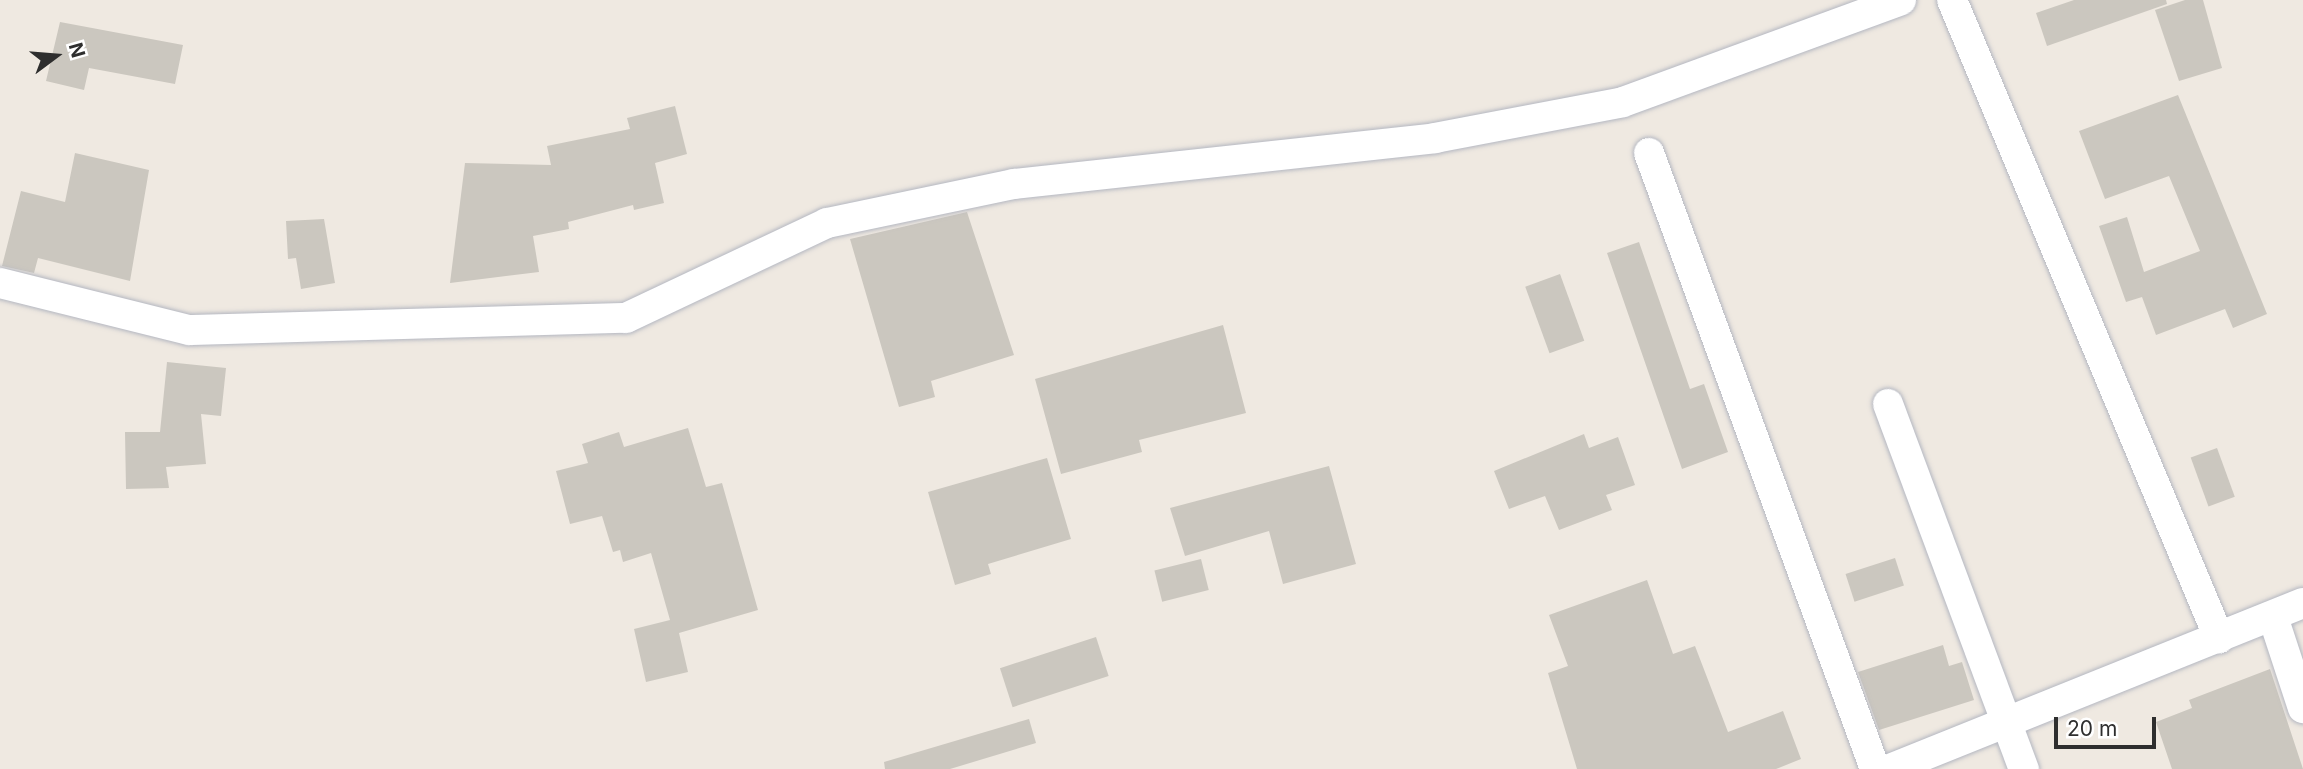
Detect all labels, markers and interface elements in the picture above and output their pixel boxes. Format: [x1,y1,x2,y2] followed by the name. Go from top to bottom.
[21,21,91,91] north arrow
[64,40,90,60] text: N
[2058,702,2160,746] scale bar
[2067,716,2117,741] text: 20 m

